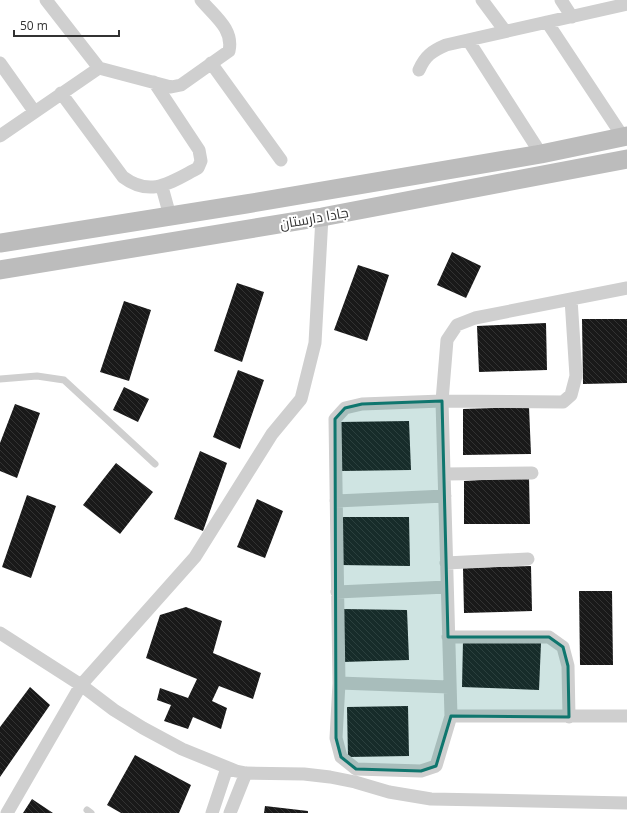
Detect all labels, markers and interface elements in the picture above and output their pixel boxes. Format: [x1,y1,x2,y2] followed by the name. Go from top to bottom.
[14,12,119,38] scale bar
[20,17,48,34] text: 50 m
[278,202,350,233] street label: جادا دارستان

